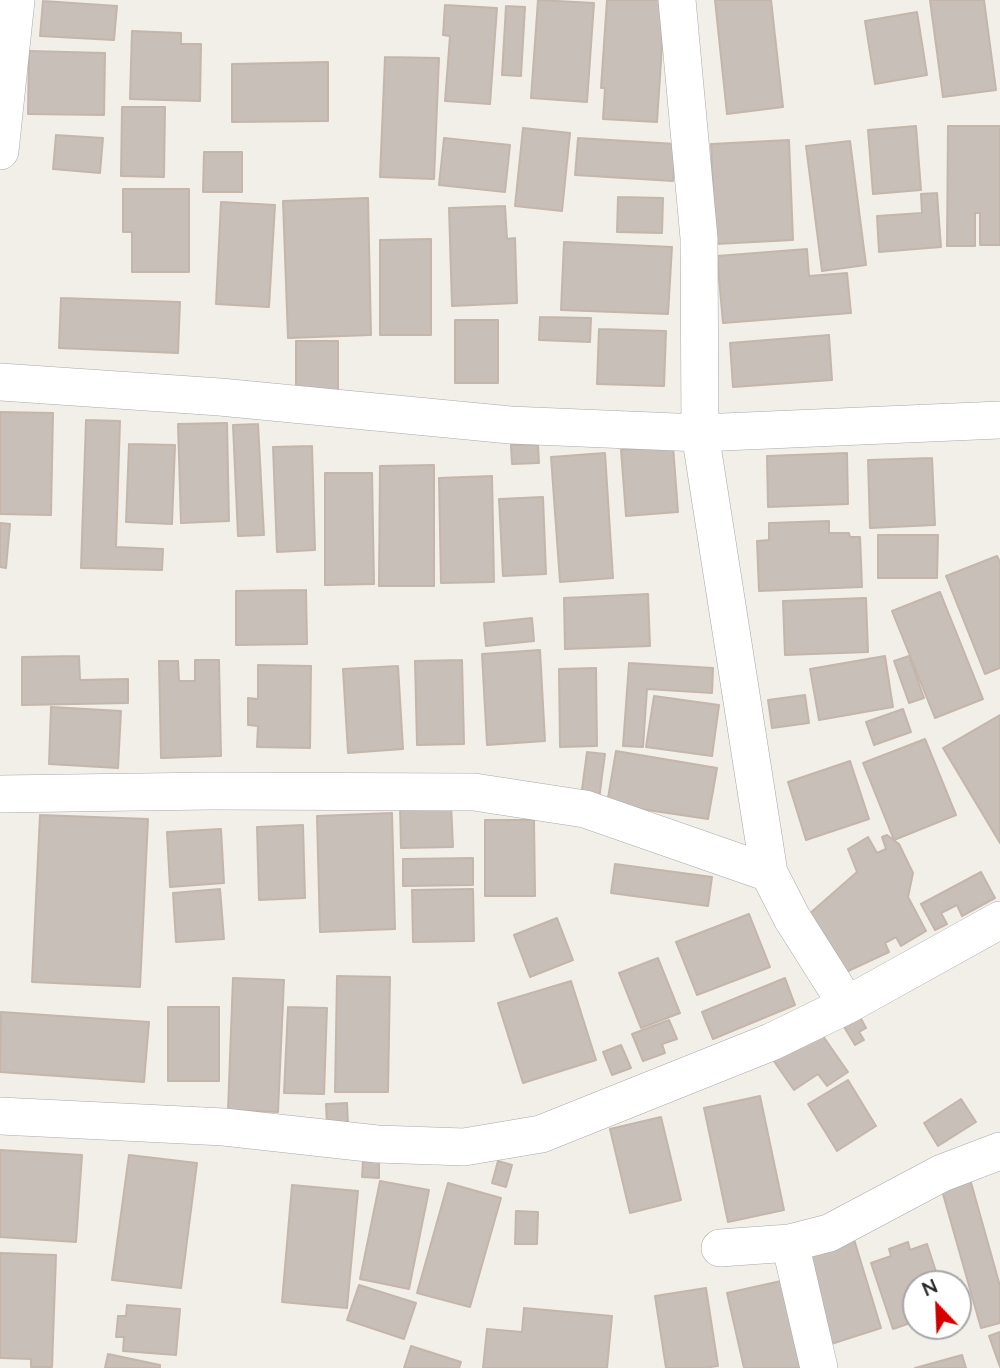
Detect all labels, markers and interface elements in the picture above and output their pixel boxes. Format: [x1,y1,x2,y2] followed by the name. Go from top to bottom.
[902,1270,972,1340] north arrow
[918,1274,941,1300] text: N

